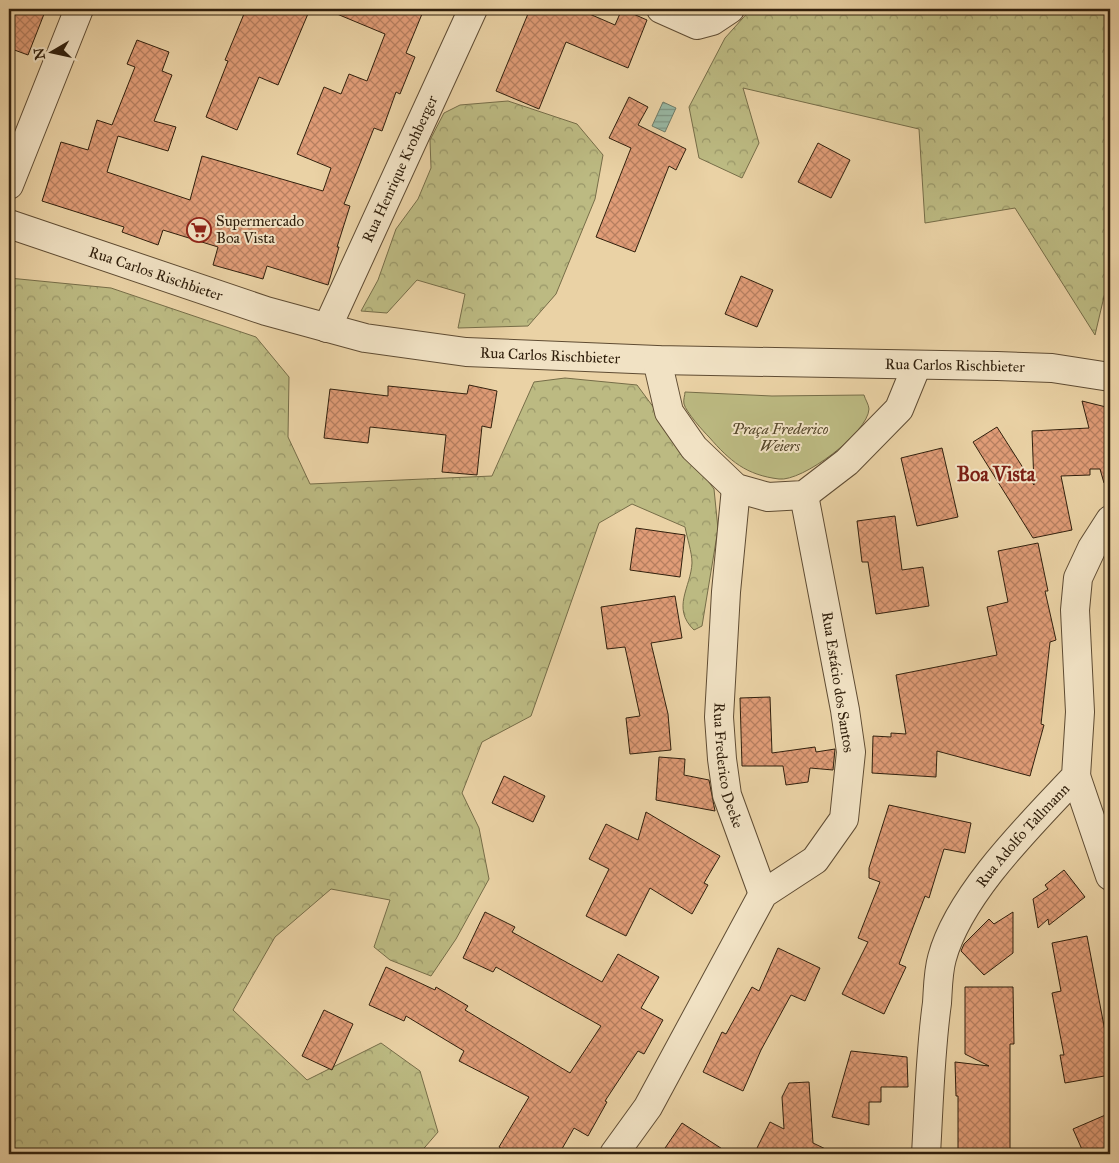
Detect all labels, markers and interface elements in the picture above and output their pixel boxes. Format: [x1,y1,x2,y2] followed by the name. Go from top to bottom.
[28,28,78,78] north arrow
[30,47,49,61] text: N
[358,92,441,245] street label: Rua Henrique Krohberger
[216,212,305,247] place label: Supermercado Boa Vista
[186,217,212,243] supermarket icon: Supermercado Boa Vista
[87,243,225,305] street label: Rua Carlos Rischbieter
[480,344,621,367] street label: Rua Carlos Rischbieter
[885,355,1026,376] street label: Rua Carlos Rischbieter
[732,420,829,455] park label: Praça Frederico Weiers
[957,462,1036,486] district label: Boa Vista
[818,610,858,754] street label: Rua Estácio dos Santos
[710,702,747,831] street label: Rua Frederico Deeke
[972,780,1073,891] street label: Rua Adolfo Tallmann

